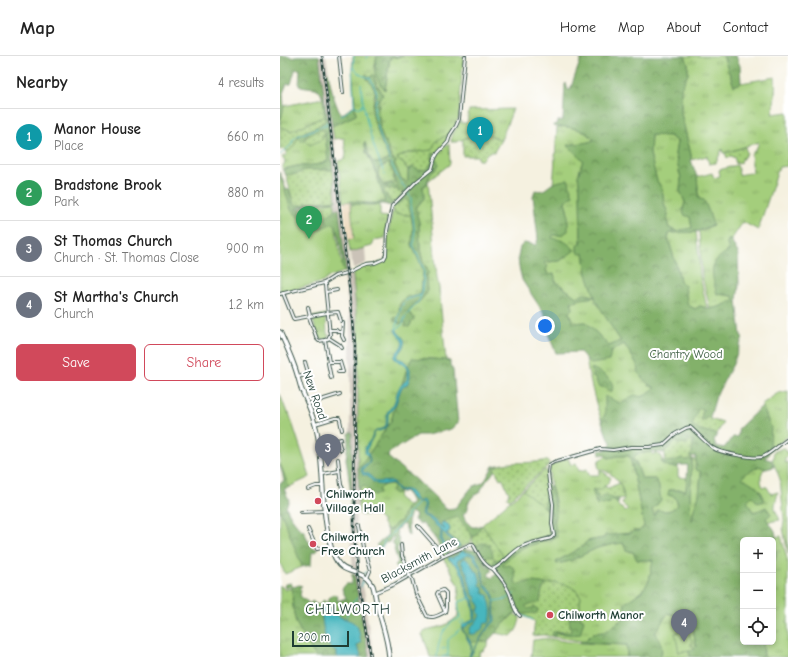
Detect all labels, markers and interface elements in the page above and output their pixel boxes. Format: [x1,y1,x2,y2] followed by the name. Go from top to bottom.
[20,17,55,39] text: Map
[560,19,596,36] text: Home
[618,19,644,36] text: Map
[666,19,701,36] text: About
[723,19,768,36] text: Contact
[16,73,67,92] text: Nearby
[218,75,264,90] text: 4 results
[467,117,493,150] pin: 1
[54,120,141,138] text: Manor House
[26,129,32,144] text: 1
[227,129,264,144] text: 660 m
[54,138,84,153] text: Place
[54,176,162,194] text: Bradstone Brook
[26,185,32,200] text: 2
[228,185,264,200] text: 880 m
[54,194,79,209] text: Park
[296,206,322,239] pin: 2
[54,232,173,250] text: St Thomas Church
[26,241,32,256] text: 3
[226,241,264,256] text: 900 m
[54,250,199,265] text: Church · St. Thomas Close
[54,288,179,306] text: St Martha's Church
[26,297,32,312] text: 4
[229,297,264,312] text: 1.2 km
[54,306,94,321] text: Church
[535,316,555,336] your location
[16,344,136,381] button: Save
[144,344,264,381] button: Share
[649,347,723,361] park label: Chantry Wood
[300,369,330,421] street label: New Road
[315,434,341,467] pin: 3
[326,487,384,515] place label: Chilworth Village Hall
[313,496,323,506] marker: Chilworth Village Hall
[321,530,385,558] place label: Chilworth Free Church
[379,534,459,586] street label: Blacksmith Lane
[740,537,776,645] map controls
[740,537,776,573] button: +
[308,539,318,549] marker: Chilworth Free Church
[740,573,776,609] button: −
[305,601,391,618] district label: CHILWORTH
[558,608,644,622] place label: Chilworth Manor
[671,609,697,642] pin: 4
[740,609,776,645] button: locate
[545,610,555,620] marker: Chilworth Manor
[292,629,349,648] scale bar
[298,631,330,644] text: 200 m

